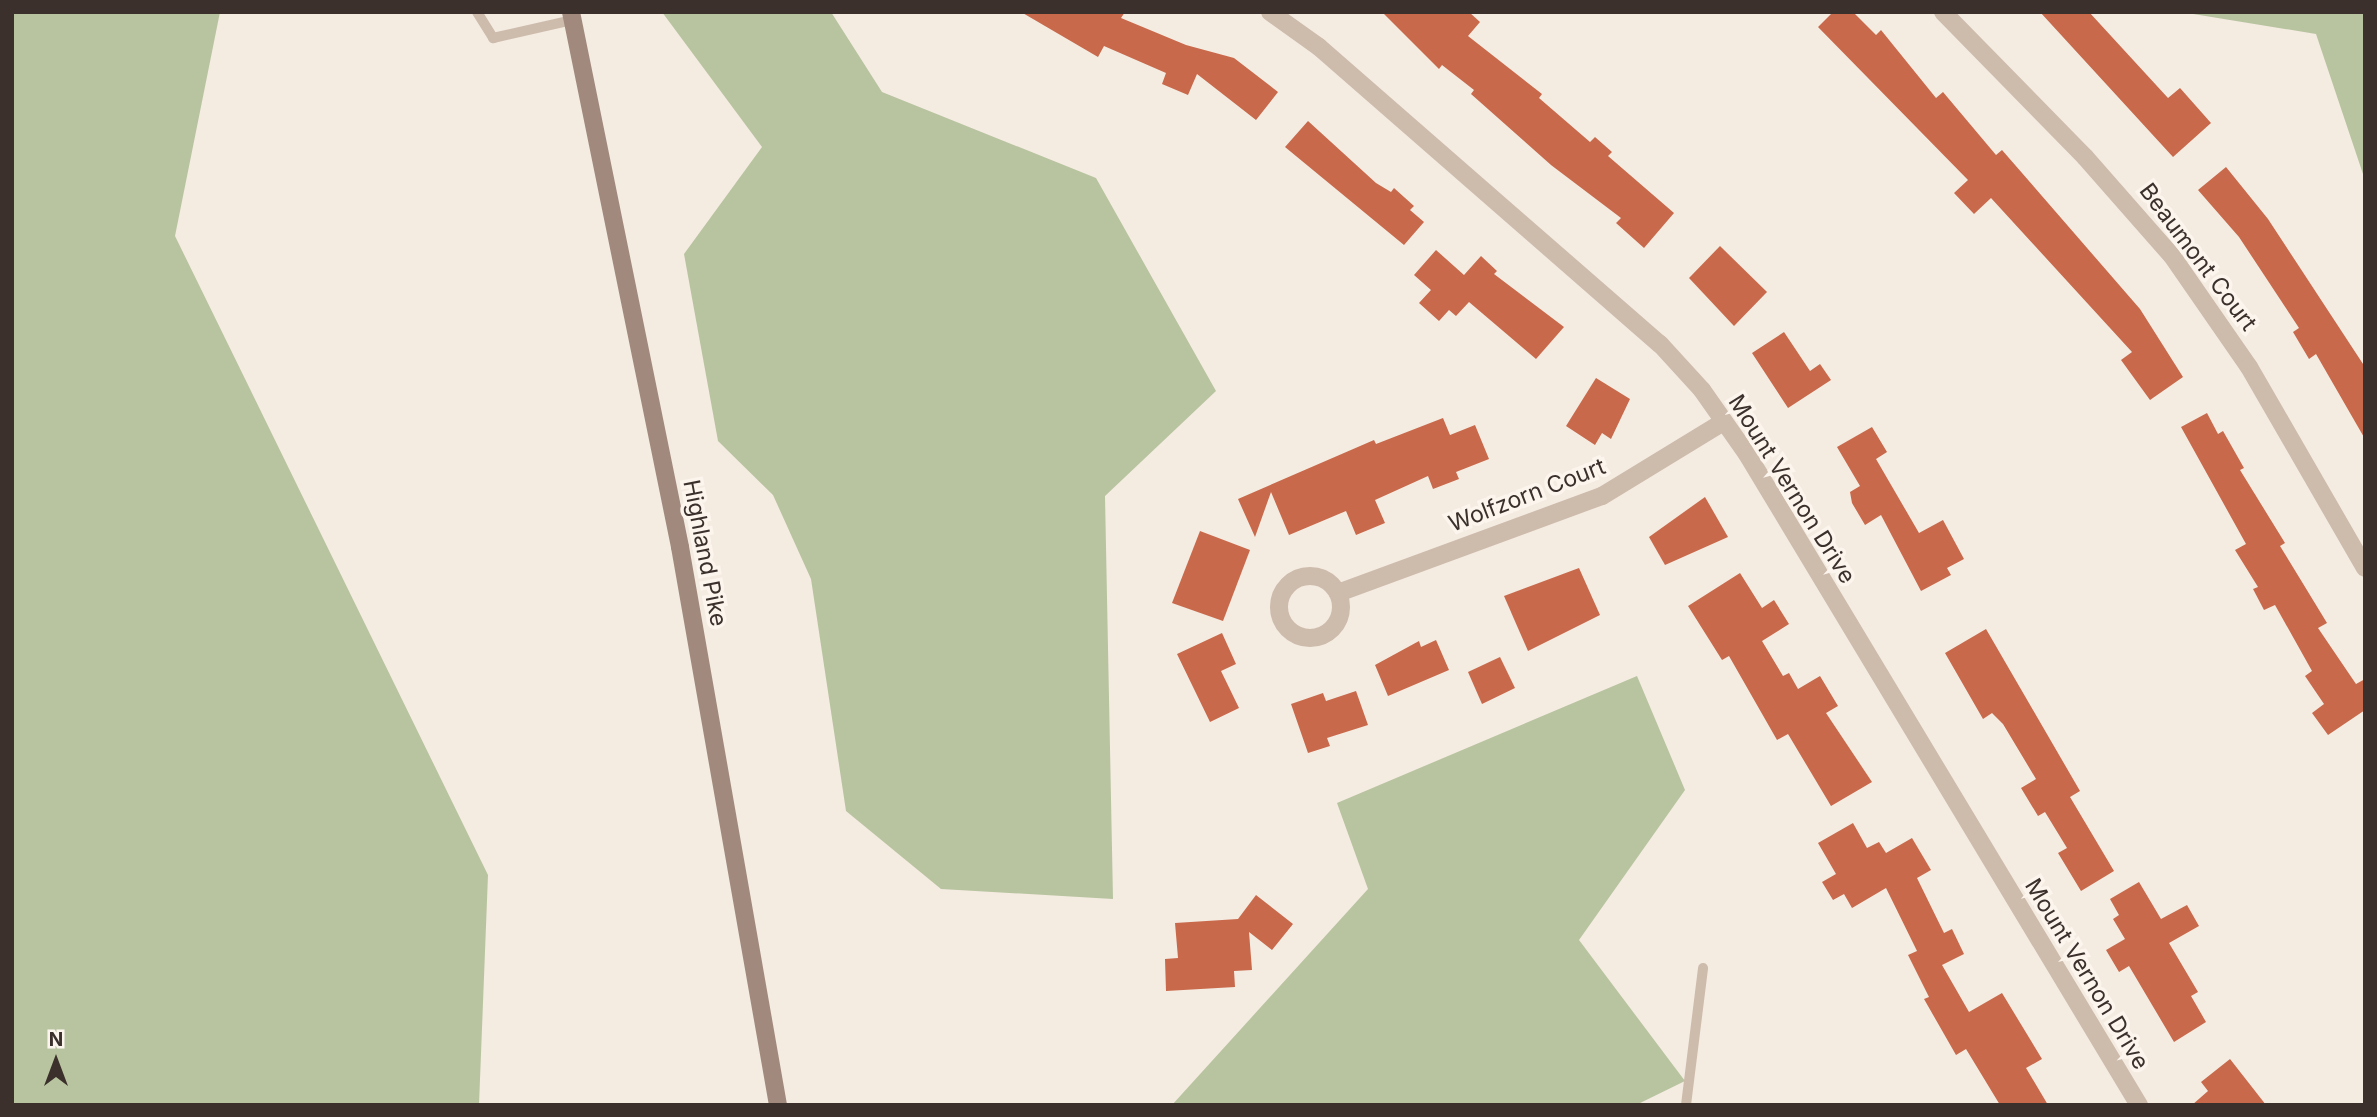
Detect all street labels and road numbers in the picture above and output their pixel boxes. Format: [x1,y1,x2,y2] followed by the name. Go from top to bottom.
[2134,178,2262,336] street label: Beaumont Court
[1723,390,1861,588] street label: Mount Vernon Drive
[1445,452,1609,538] street label: Wolfzorn Court
[677,477,733,629] street label: Highland Pike
[2019,874,2155,1074] street label: Mount Vernon Drive

